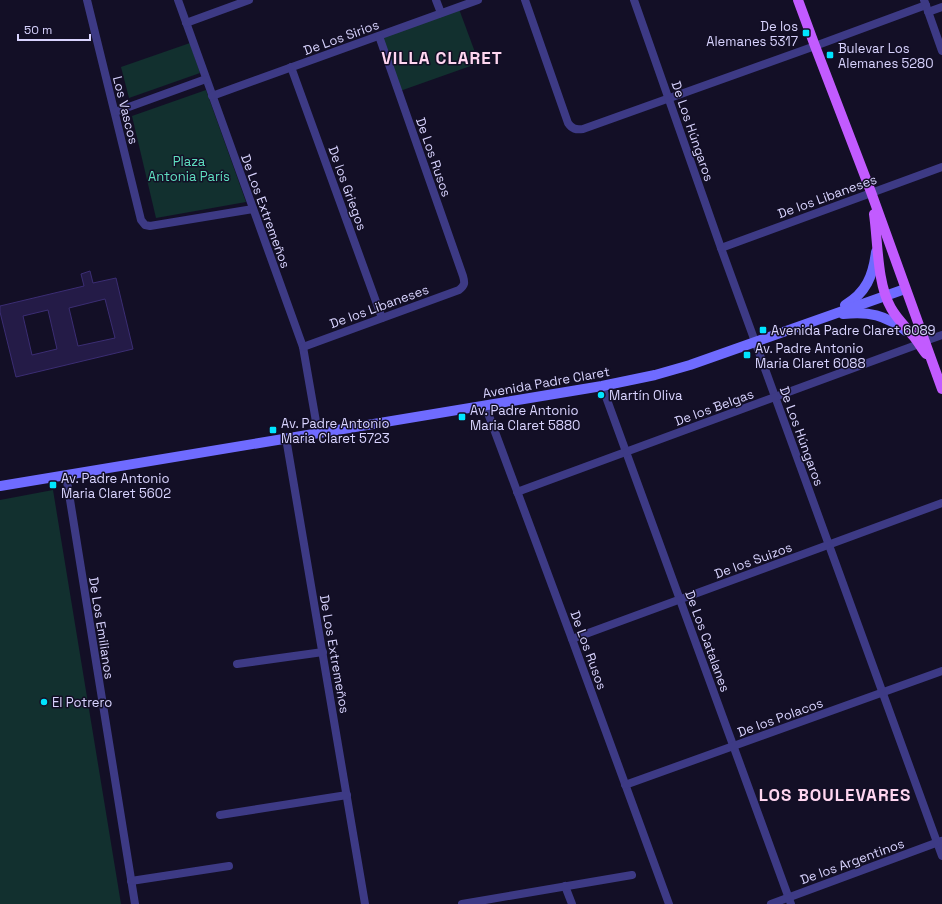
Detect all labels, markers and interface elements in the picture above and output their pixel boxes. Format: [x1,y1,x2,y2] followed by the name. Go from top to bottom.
[18,16,90,42] scale bar
[301,16,381,59] street label: De Los Sirios
[706,18,798,50] place label: De los Alemanes 5317
[24,22,52,38] text: 50 m
[801,28,811,38] marker: De los Alemanes 5317
[838,40,934,72] place label: Bulevar Los Alemanes 5280
[381,47,503,69] district label: VILLA CLARET
[825,50,835,60] marker: Bulevar Los Alemanes 5280
[109,74,142,146] street label: Los Vascos
[667,79,718,184] street label: De Los Húngaros
[412,115,455,199] street label: De Los Rusos
[324,144,371,233] street label: De los Griegos
[237,152,294,271] street label: De Los Extremeños
[148,153,230,185] park label: Plaza Antonia París
[775,171,879,222] street label: De los Libaneses
[327,281,431,332] street label: De los Libaneses
[771,322,936,339] place label: Avenida Padre Claret 6089
[758,325,768,335] marker: Avenida Padre Claret 6089
[755,340,866,372] place label: Av. Padre Antonio Maria Claret 6088
[742,350,752,360] marker: Av. Padre Antonio Maria Claret 6088
[481,363,611,402] street label: Avenida Padre Claret
[776,384,827,488] street label: De Los Húngaros
[672,385,756,430] street label: De los Belgas
[609,387,683,404] place label: Martín Oliva
[596,390,606,400] marker: Martín Oliva
[470,402,580,434] place label: Av. Padre Antonio Maria Claret 5880
[457,412,467,422] marker: Av. Padre Antonio Maria Claret 5880
[281,415,390,447] place label: Av. Padre Antonio Maria Claret 5723
[268,425,278,435] marker: Av. Padre Antonio Maria Claret 5723
[61,470,171,502] place label: Av. Padre Antonio Maria Claret 5602
[48,480,58,490] marker: Av. Padre Antonio Maria Claret 5602
[712,538,795,582] street label: De los Suizos
[85,576,118,681] street label: De Los Emilianos
[681,588,734,694] street label: De Los Catalanes
[316,593,353,715] street label: De Los Extremeños
[566,608,611,692] street label: De Los Rusos
[52,694,112,711] place label: El Potrero
[735,694,825,741] street label: De los Polacos
[39,697,49,707] marker: El Potrero
[759,784,911,806] district label: LOS BOULEVARES
[798,835,907,888] street label: De los Argentinos

